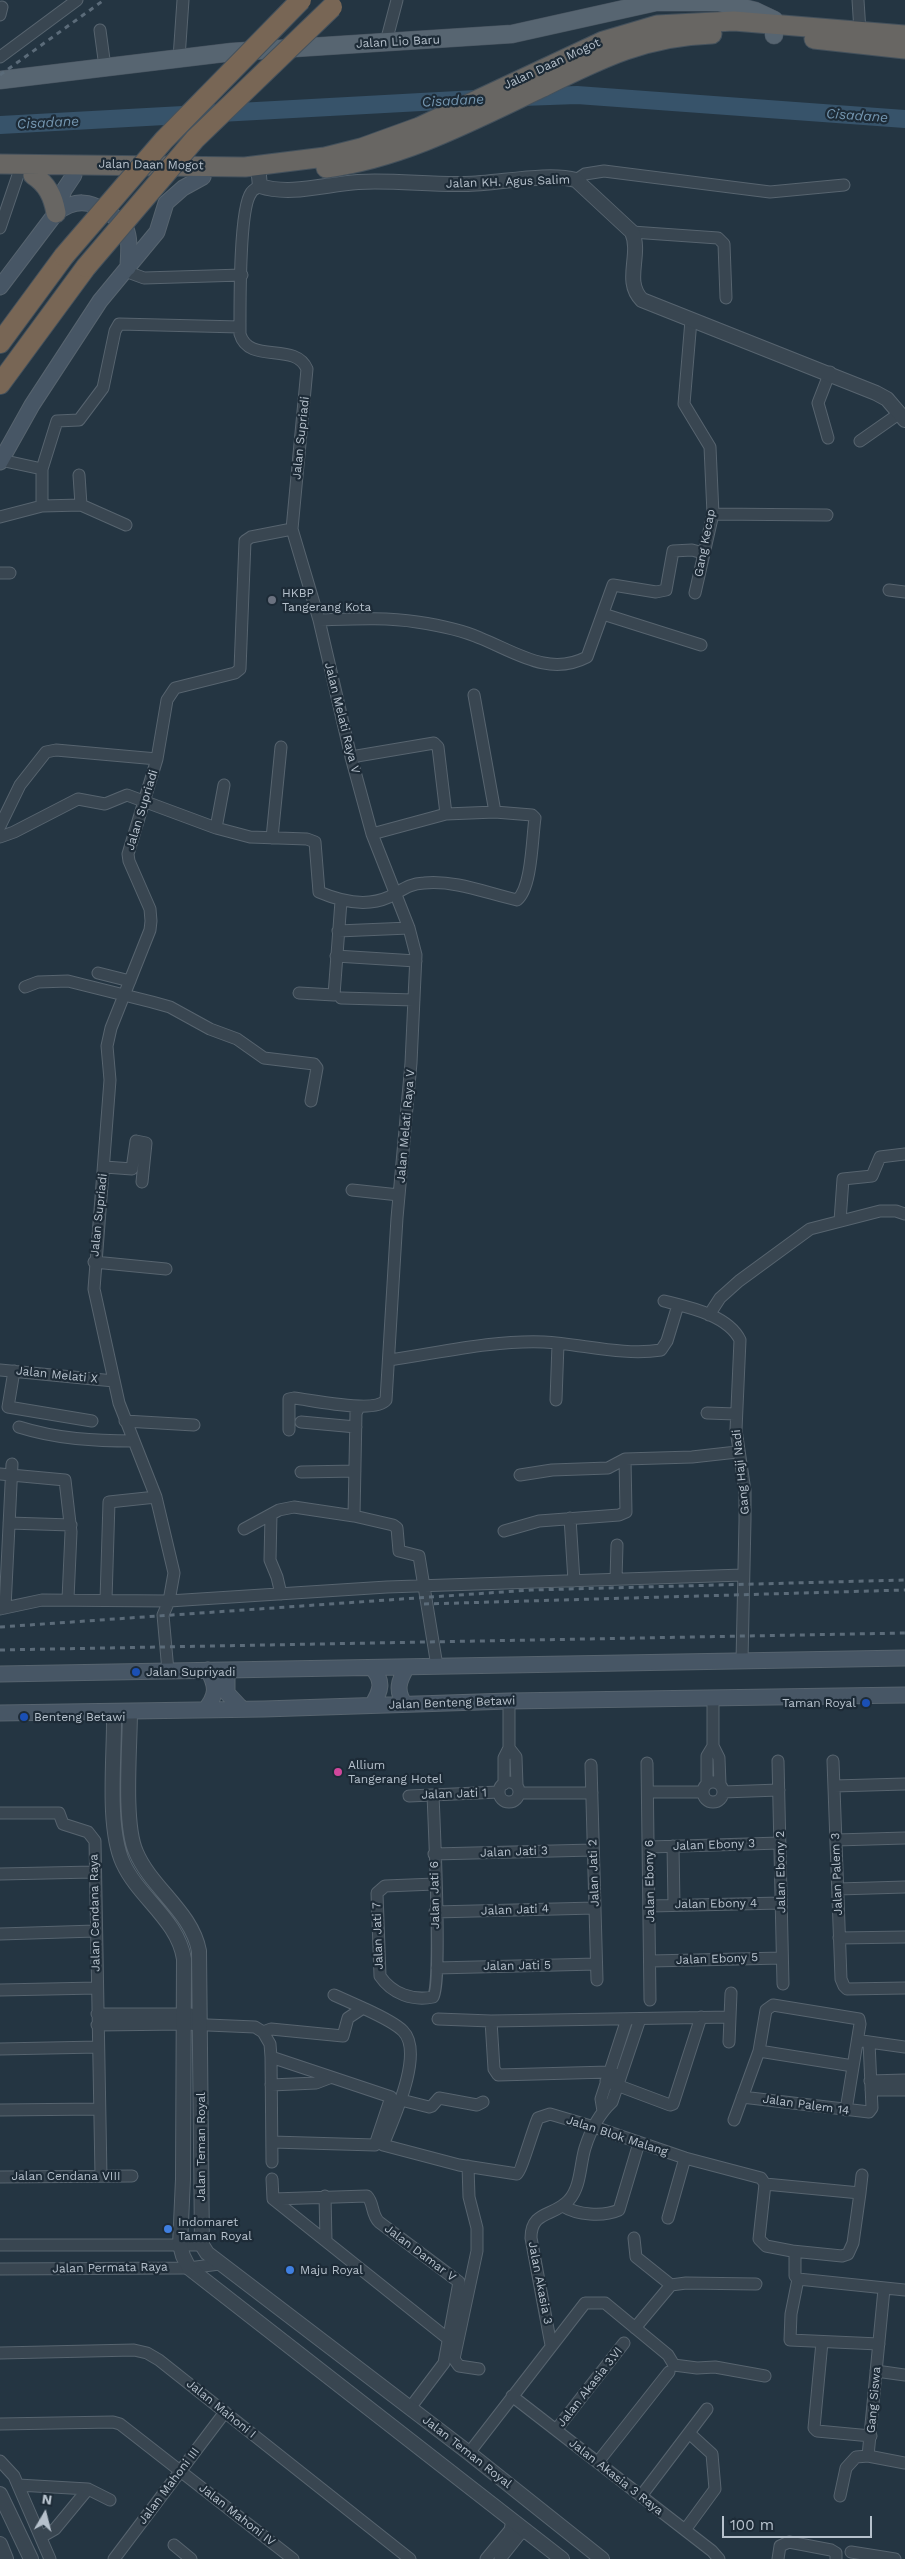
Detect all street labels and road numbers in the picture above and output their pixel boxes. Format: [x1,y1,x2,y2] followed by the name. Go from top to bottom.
[356,33,440,51] street label: Jalan Lio Baru
[501,35,603,93] street label: Jalan Daan Mogot
[98,157,204,173] street label: Jalan Daan Mogot
[446,173,570,191] street label: Jalan KH. Agus Salim
[289,396,313,480] street label: Jalan Supriadi
[691,508,719,578] street label: Gang Kecap
[321,661,363,775] street label: Jalan Melati Raya V
[123,768,161,852] street label: Jalan Supriadi
[394,1069,418,1183] street label: Jalan Melati Raya V
[87,1173,111,1257] street label: Jalan Supriadi
[15,1364,99,1386] street label: Jalan Melati X
[729,1429,753,1515] street label: Gang Haji Nadi
[388,1694,516,1712] street label: Jalan Benteng Betawi
[421,1786,487,1802] street label: Jalan Jati 1
[773,1831,789,1913] street label: Jalan Ebony 2
[828,1832,846,1916] street label: Jalan Palem 3
[673,1836,755,1854] street label: Jalan Ebony 3
[586,1839,602,1907] street label: Jalan Jati 2
[642,1840,658,1922] street label: Jalan Ebony 6
[480,1844,548,1860] street label: Jalan Jati 3
[87,1854,103,1972] street label: Jalan Cendana Raya
[427,1861,443,1929] street label: Jalan Jati 6
[675,1896,757,1912] street label: Jalan Ebony 4
[370,1902,386,1970] street label: Jalan Jati 7
[481,1902,549,1918] street label: Jalan Jati 4
[676,1950,758,1968] street label: Jalan Ebony 5
[483,1958,551,1974] street label: Jalan Jati 5
[194,2092,208,2202] street label: Jalan Teman Royal
[762,2092,850,2118] street label: Jalan Palem 14
[564,2113,670,2159] street label: Jalan Blok Malang
[12,2169,120,2183] street label: Jalan Cendana VIII
[381,2221,459,2285] street label: Jalan Damar V
[525,2240,555,2326] street label: Jalan Akasia 3
[52,2260,168,2276] street label: Jalan Permata Raya
[554,2344,626,2430] street label: Jalan Akasia 3.VI
[864,2366,884,2434] street label: Gang Siswa
[183,2377,259,2441] street label: Jalan Mahoni I
[420,2413,514,2491] street label: Jalan Teman Royal
[566,2436,666,2518] street label: Jalan Akasia 3 Raya
[135,2445,203,2527] street label: Jalan Mahoni III
[196,2481,278,2549] street label: Jalan Mahoni IV

